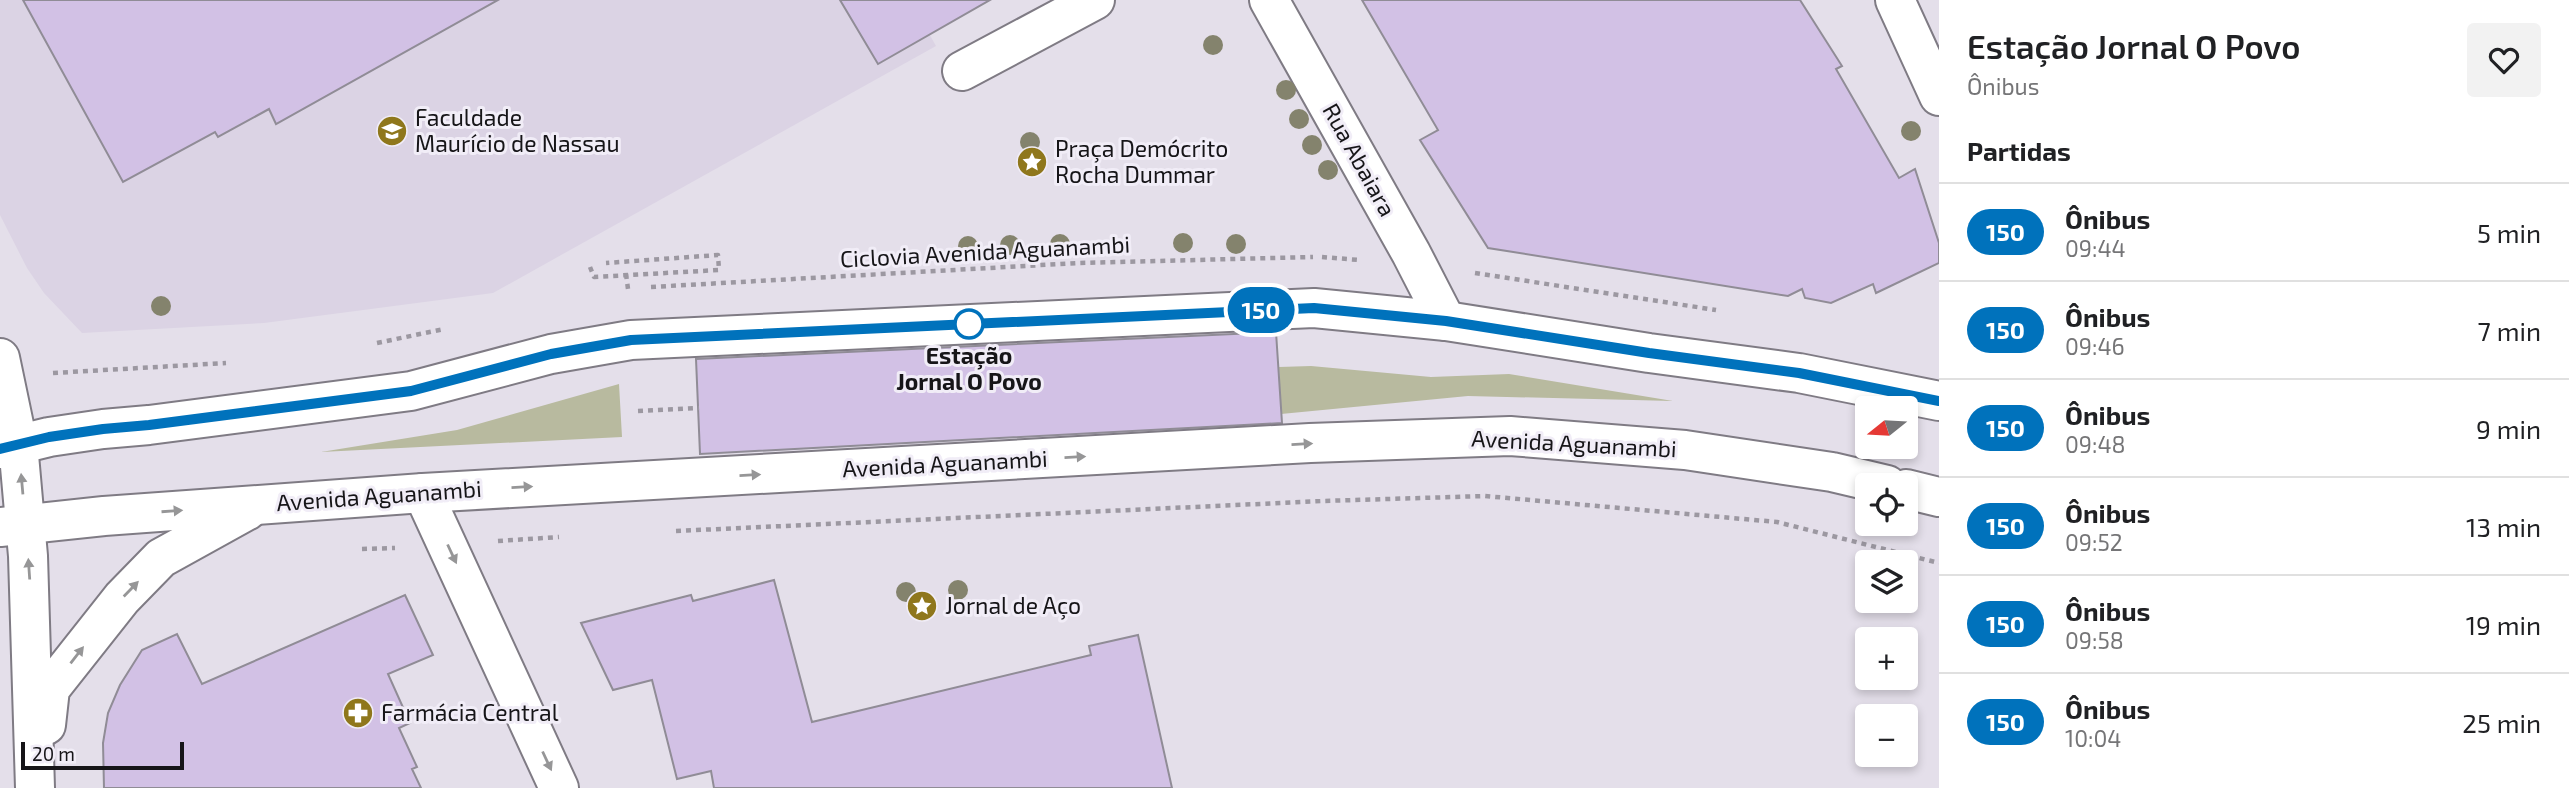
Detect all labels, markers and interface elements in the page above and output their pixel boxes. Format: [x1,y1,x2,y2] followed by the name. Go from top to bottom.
[2467,23,2541,97] button: heart
[1967,26,2300,66] text: Estação Jornal O Povo
[1967,72,2039,100] text: Ônibus
[1317,98,1402,221] street label: Rua Abaiara
[415,103,620,157] place label: Faculdade Maurício de Nassau
[375,114,409,148] school or university icon: Faculdade Maurício de Nassau
[1055,134,1228,188] place label: Praça Demócrito Rocha Dummar
[1967,135,2071,166] text: Partidas
[1015,145,1049,179] place icon: Praça Demócrito Rocha Dummar
[2065,203,2150,234] text: Ônibus
[1986,217,2025,246] text: 150
[2477,217,2541,248] text: 5 min
[839,229,1131,273] street label: Ciclovia Avenida Aguanambi
[2065,234,2126,262] text: 09:44
[1221,287,1301,333] line badge: 150
[1242,295,1280,324] text: 150
[2065,301,2150,332] text: Ônibus
[954,309,984,339] marker: Estação Jornal O Povo
[1986,315,2025,344] text: 150
[2478,315,2541,346] text: 7 min
[2065,332,2125,360] text: 09:46
[896,341,1042,395] place label: Estação Jornal O Povo
[1855,396,1918,458] north arrow
[1855,396,1918,767] map controls
[2065,399,2150,430] text: Ônibus
[1986,413,2025,442] text: 150
[2476,413,2541,444] text: 9 min
[1471,424,1677,462] street label: Avenida Aguanambi
[2065,430,2126,458] text: 09:48
[1291,438,1313,449] one-way arrow
[842,444,1048,482] street label: Avenida Aguanambi
[1064,451,1086,462] one-way arrow
[739,470,761,481] one-way arrow
[16,473,27,495] one-way arrow
[1855,473,1918,536] button: locate
[275,474,482,516] street label: Avenida Aguanambi
[512,482,534,493] one-way arrow
[2065,497,2150,528] text: Ônibus
[162,505,184,516] one-way arrow
[1986,511,2025,540] text: 150
[2466,511,2541,542] text: 13 min
[2065,528,2123,556] text: 09:52
[447,544,458,565] one-way arrow
[1855,550,1918,613] button: layers
[23,558,34,580] one-way arrow
[123,580,140,597] one-way arrow
[905,589,939,623] place icon: Jornal de Aço
[945,591,1081,620] place label: Jornal de Aço
[2065,595,2150,626] text: Ônibus
[1986,609,2025,638] text: 150
[2466,609,2541,640] text: 19 min
[2065,626,2124,654] text: 09:58
[1855,627,1918,690] button: +
[69,646,84,664] one-way arrow
[2065,693,2150,724] text: Ônibus
[341,696,375,730] pharmacy icon: Farmácia Central
[381,698,559,726] place label: Farmácia Central
[1855,704,1918,767] button: −
[1986,707,2025,736] text: 150
[2462,707,2541,738] text: 25 min
[2065,724,2121,752] text: 10:04
[21,739,184,771] scale bar
[32,742,75,765] text: 20 m
[541,751,553,771] one-way arrow

